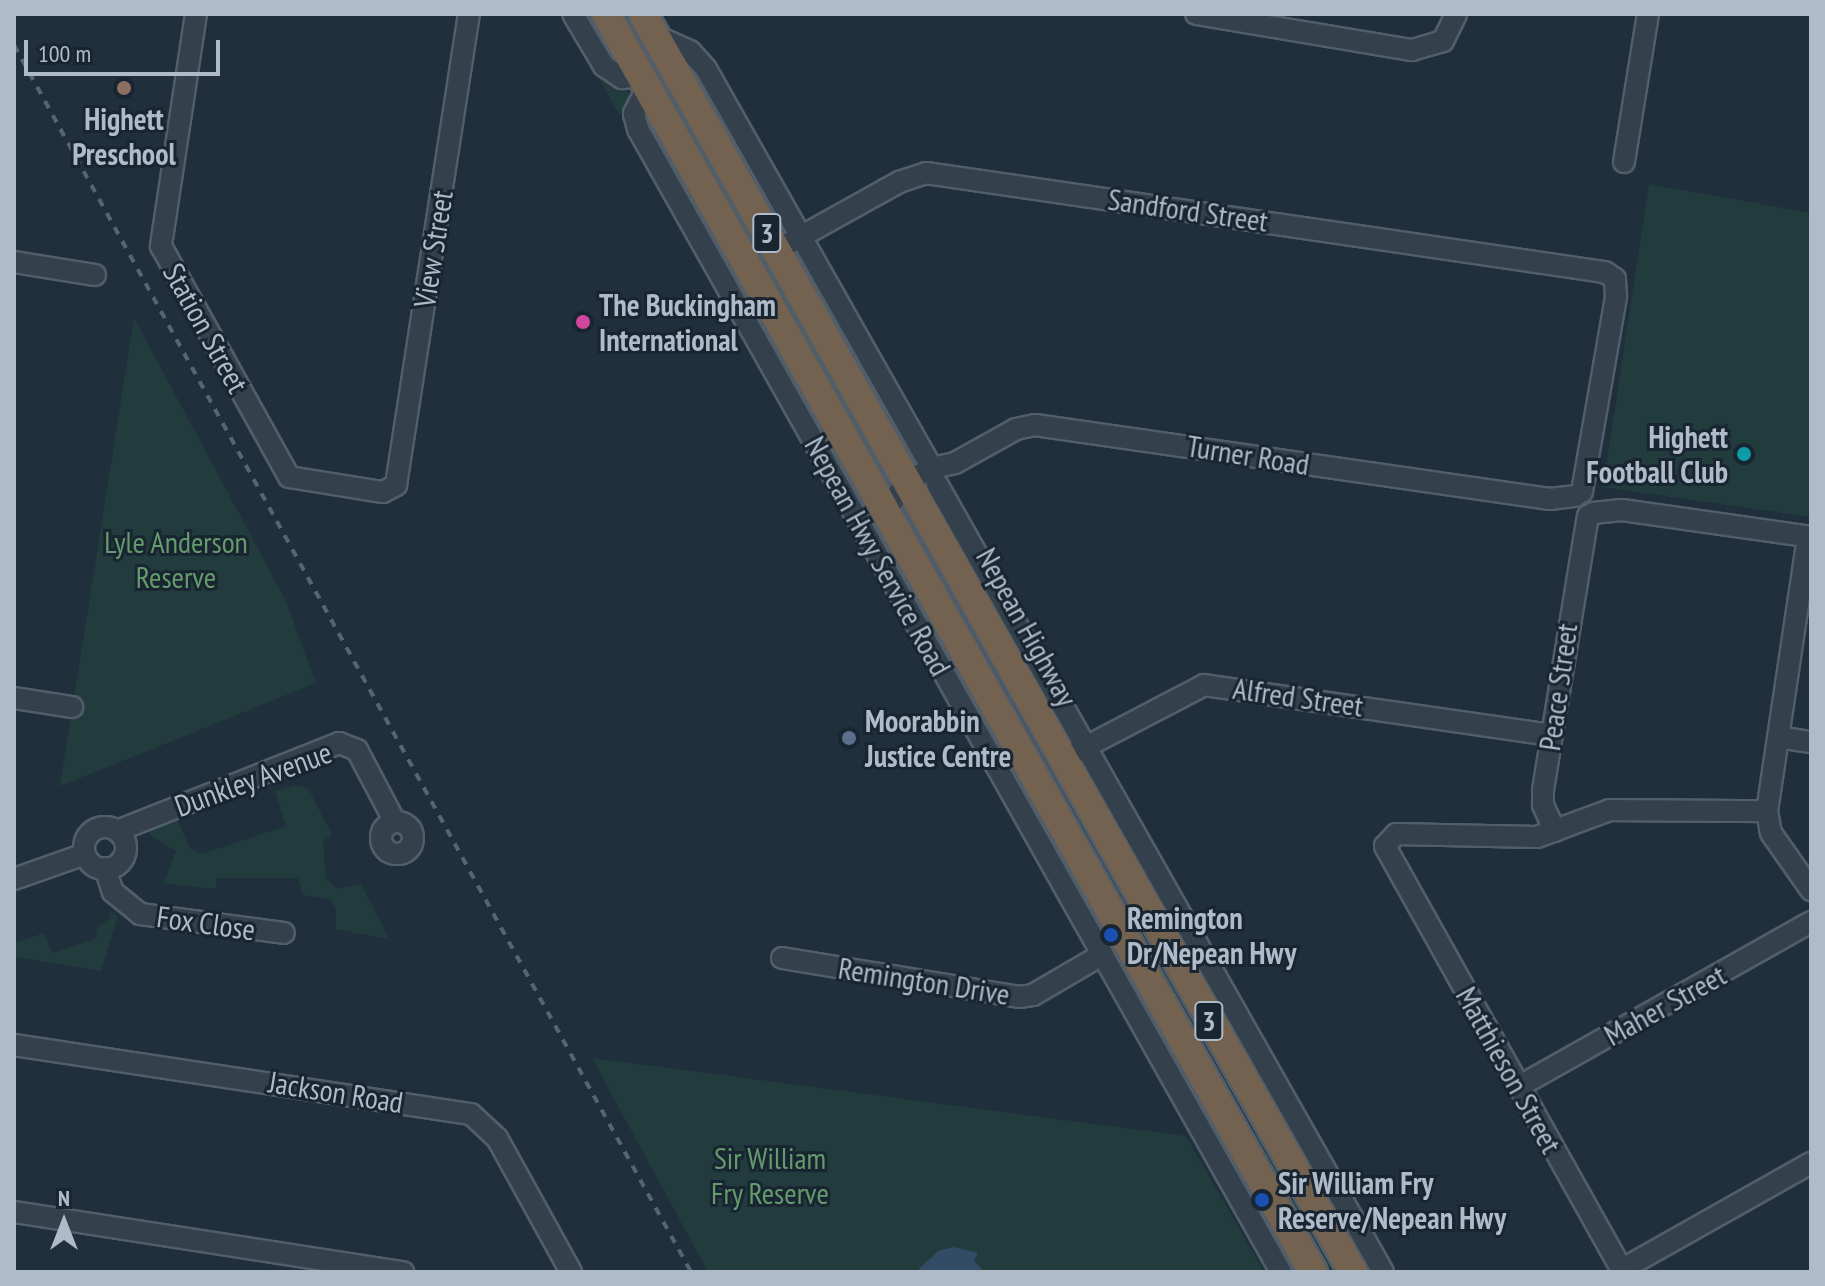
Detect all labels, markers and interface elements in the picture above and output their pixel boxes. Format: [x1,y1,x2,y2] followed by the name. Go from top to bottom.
[28,24,224,74] scale bar
[38,38,91,69] text: 100 m
[115,79,133,97] marker: Highett Preschool
[72,101,176,172] place label: Highett Preschool
[1106,181,1270,239] street label: Sandford Street
[406,188,460,310] street label: View Street
[751,209,783,257] road number: 3
[156,257,256,399] street label: Station Street
[599,287,776,358] place label: The Buckingham International
[574,313,592,331] marker: The Buckingham International
[1586,419,1728,490] place label: Highett Football Club
[1184,428,1312,482] street label: Turner Road
[797,430,959,682] street label: Nepean Hwy Service Road
[1735,445,1753,463] marker: Highett Football Club
[104,524,248,594] park label: Lyle Anderson Reserve
[969,542,1085,712] street label: Nepean Highway
[1531,621,1585,753] street label: Peace Street
[1231,670,1365,724] street label: Alfred Street
[865,703,1012,774] place label: Moorabbin Justice Centre
[840,729,858,747] marker: Moorabbin Justice Centre
[169,734,337,824] street label: Dunkley Avenue
[154,898,258,948] street label: Fox Close
[1127,900,1296,970] place label: Remington Dr/Nepean Hwy
[1102,926,1120,944] marker: Remington Dr/Nepean Hwy
[836,950,1012,1012] street label: Remington Drive
[1598,957,1732,1053] street label: Maher Street
[1449,981,1569,1159] street label: Matthieson Street
[1193,997,1225,1045] road number: 3
[266,1064,406,1120] street label: Jackson Road
[711,1140,829,1210] park label: Sir William Fry Reserve
[1278,1165,1506,1236] place label: Sir William Fry Reserve/Nepean Hwy
[24,1182,104,1262] north arrow
[58,1184,70,1212] text: N
[1253,1191,1271,1209] marker: Sir William Fry Reserve/Nepean Hwy

